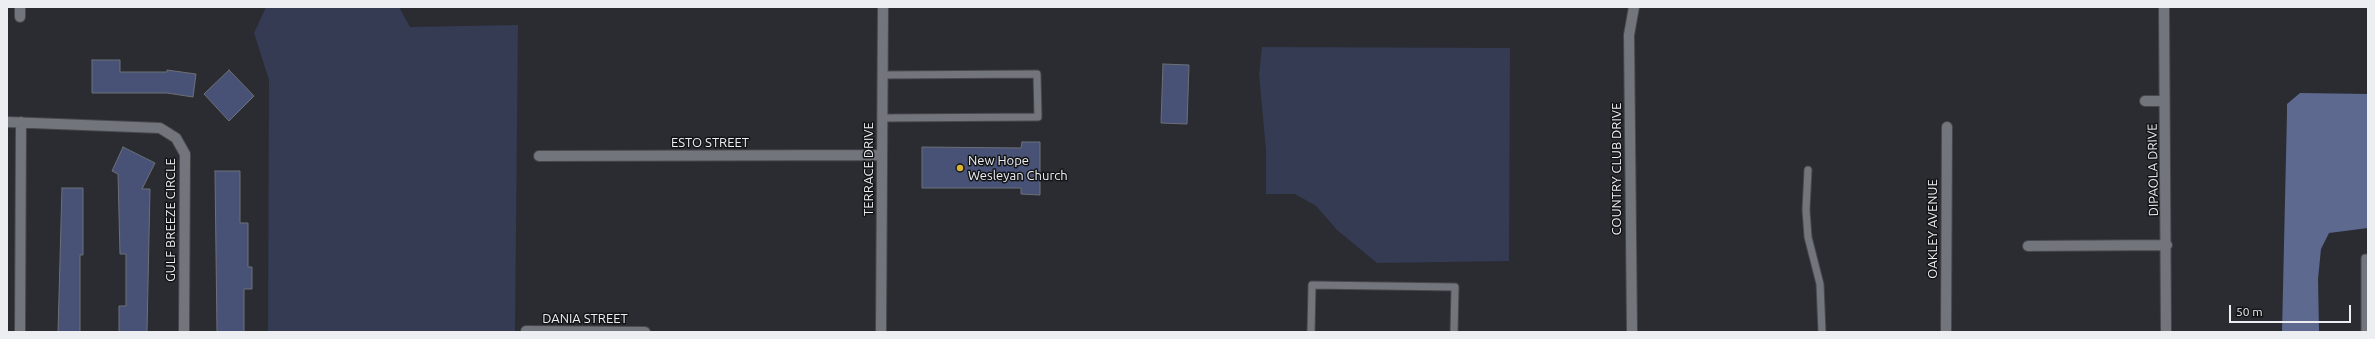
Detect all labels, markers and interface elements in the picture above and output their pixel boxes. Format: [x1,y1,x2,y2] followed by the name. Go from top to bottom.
[1609,103,1625,235] street label: COUNTRY CLUB DRIVE
[861,122,877,216] street label: TERRACE DRIVE
[2144,124,2162,216] street label: DIPAOLA DRIVE
[671,135,749,151] street label: ESTO STREET
[968,153,1068,184] place label: New Hope Wesleyan Church
[163,158,179,282] street label: GULF BREEZE CIRCLE
[955,163,965,173] marker: New Hope Wesleyan Church
[1925,179,1941,279] street label: OAKLEY AVENUE
[2231,297,2353,323] scale bar
[2236,305,2263,318] text: 50 m
[542,311,628,327] street label: DANIA STREET

